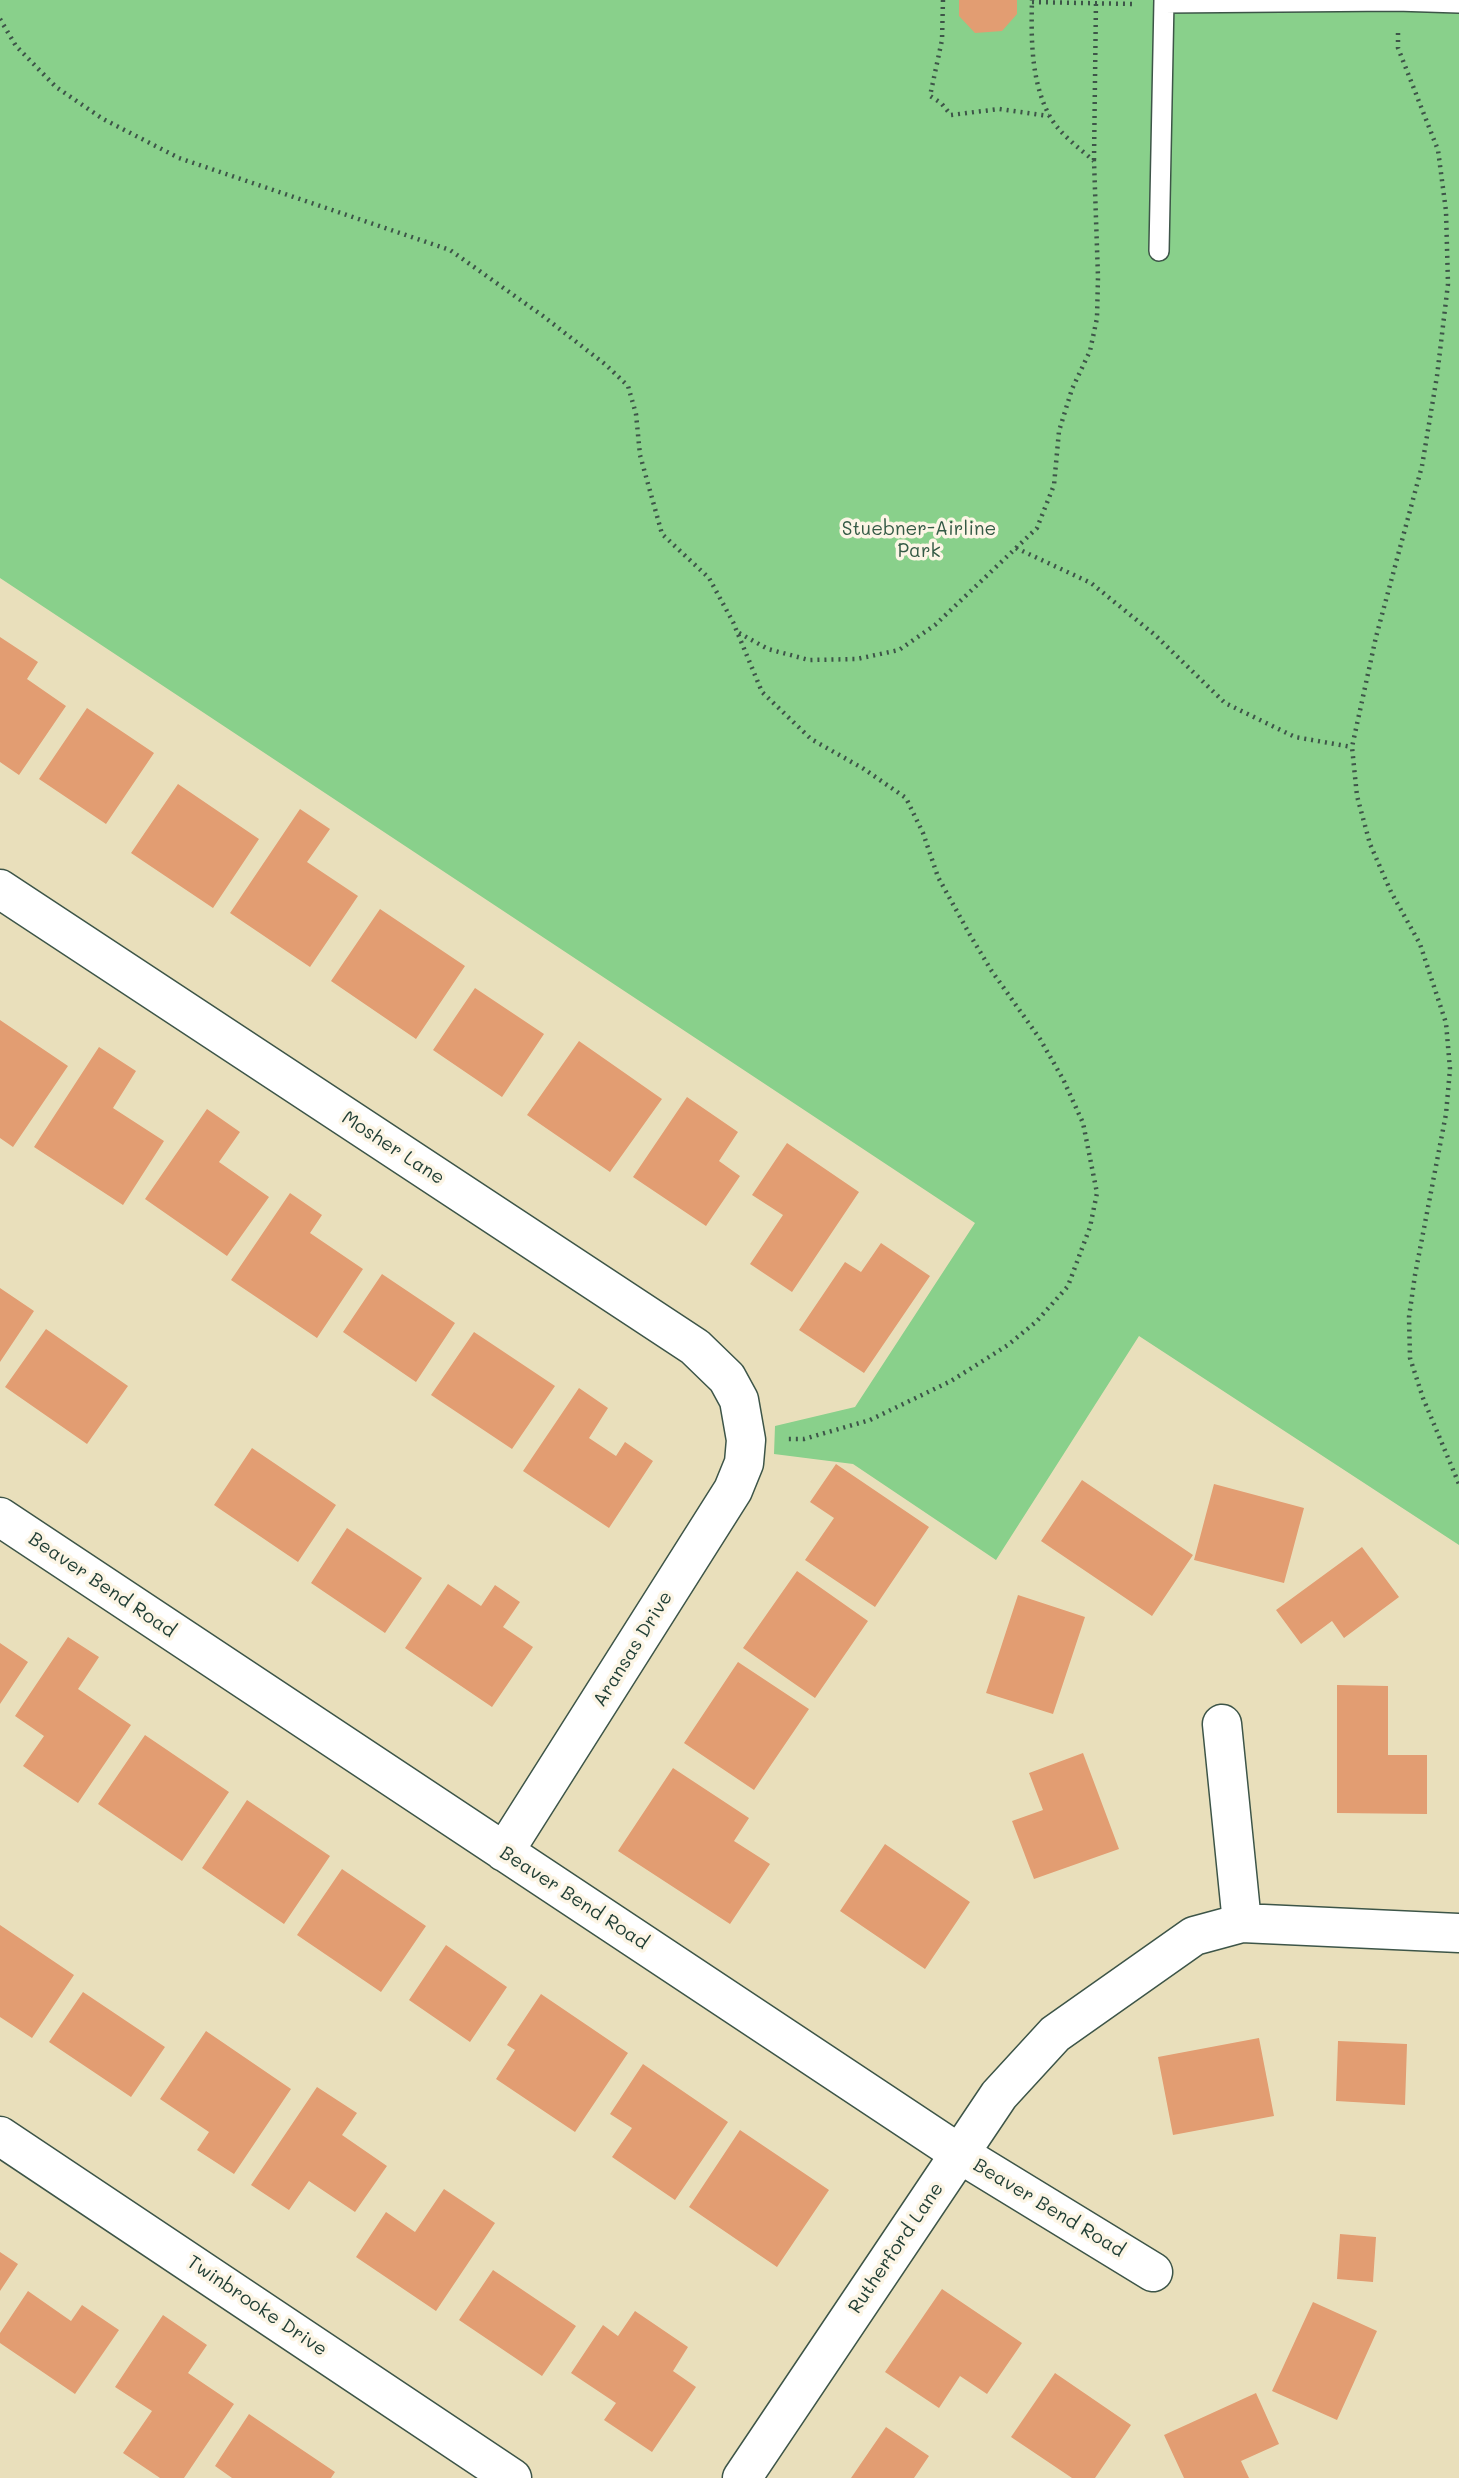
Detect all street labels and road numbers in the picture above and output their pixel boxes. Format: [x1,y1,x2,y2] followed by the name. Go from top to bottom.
[337,1106,449,1190] street label: Mosher Lane
[24,1527,180,1643] street label: Beaver Bend Road
[588,1587,678,1711] street label: Aransas Drive
[496,1842,652,1954] street label: Beaver Bend Road
[969,2154,1129,2262] street label: Beaver Bend Road
[844,2178,948,2318] street label: Rutherford Lane
[183,2251,331,2361] street label: Twinbrooke Drive

